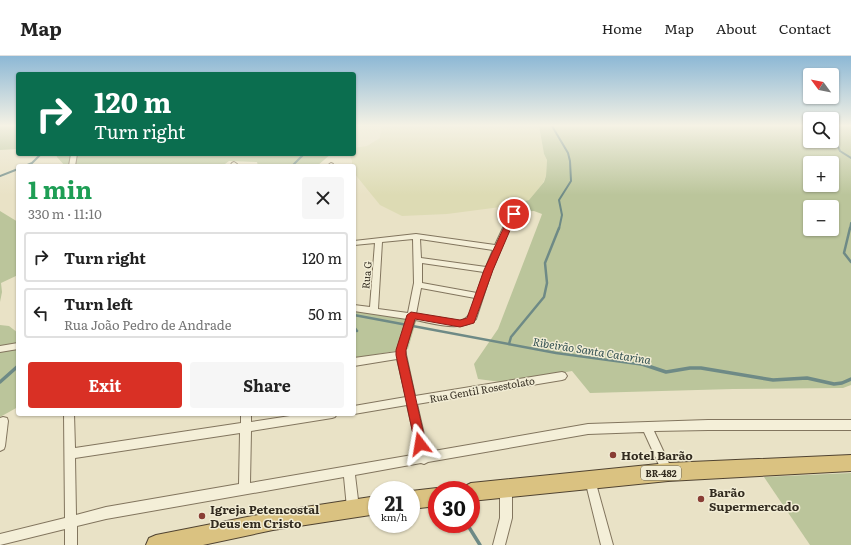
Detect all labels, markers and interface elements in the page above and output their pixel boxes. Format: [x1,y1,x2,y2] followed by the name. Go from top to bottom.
[20,14,62,42] text: Map
[602,18,642,38] text: Home
[664,18,694,38] text: Map
[716,18,757,38] text: About
[779,18,831,38] text: Contact
[803,68,839,104] north arrow
[803,68,839,236] map controls
[94,80,171,122] text: 120 m
[28,88,80,140] icon: right
[803,112,839,148] button: search
[94,118,185,145] text: Turn right
[803,156,839,192] button: +
[28,171,92,206] text: 1 min
[302,177,344,219] button: close
[497,197,531,231] pin
[803,200,839,236] button: −
[503,203,525,225] icon: arrive
[28,204,102,223] text: 330 m · 11:10
[30,246,52,268] icon: right
[64,246,146,269] text: Turn right
[302,246,342,269] text: 120 m
[357,260,375,290] street label: Rua G
[64,292,133,315] text: Turn left
[30,302,52,324] icon: left
[308,302,342,325] text: 50 m
[64,315,231,334] text: Rua João Pedro de Andrade
[532,333,653,367] water label: Ribeirão Santa Catarina
[28,362,182,408] button: Exit
[190,362,344,408] button: Share
[428,372,536,406] street label: Rua Gentil Rosestolato
[399,423,441,465] position arrow
[621,446,693,464] place label: Hotel Barão
[608,450,618,460] marker: Hotel Barão
[641,466,681,480] road number: BR-482
[428,481,480,533] speed limit sign: 30
[709,483,800,515] place label: Barão Supermercado
[384,487,404,517] text: 21
[696,494,706,504] marker: Barão Supermercado
[210,500,320,532] place label: Igreja Petencostal Deus em Cristo
[381,509,407,524] text: km/h
[197,511,207,521] marker: Igreja Petencostal Deus em Cristo

